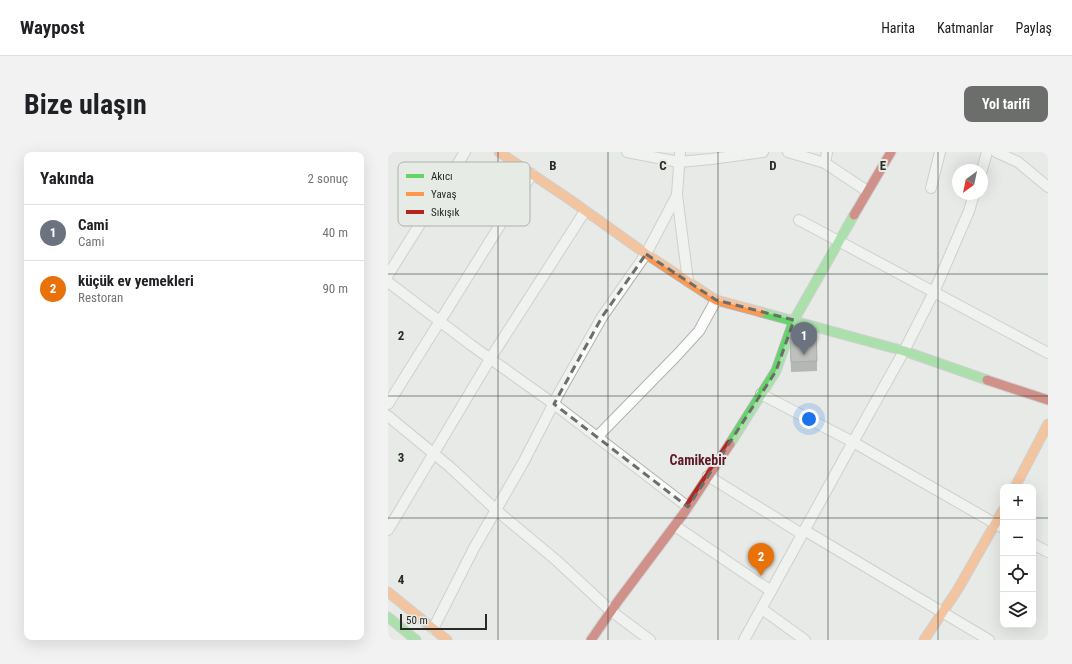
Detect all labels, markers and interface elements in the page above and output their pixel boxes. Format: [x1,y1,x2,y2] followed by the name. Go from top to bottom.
[20,16,85,39] text: Waypost
[881,20,915,36] text: Harita
[937,20,994,36] text: Katmanlar
[1016,20,1052,36] text: Paylaş
[964,86,1048,122] button: Yol tarifi
[24,88,147,121] text: Bize ulaşın
[549,158,557,173] text: B
[659,158,667,173] text: C
[769,158,777,173] text: D
[880,158,887,173] text: E
[398,162,530,226] legend
[952,164,988,200] north arrow
[40,168,94,188] text: Yakında
[431,170,453,183] text: Akıcı
[308,171,348,186] text: 2 sonuç
[431,188,456,201] text: Yavaş
[431,206,459,219] text: Sıkışık
[78,216,109,234] text: Cami
[50,225,56,240] text: 1
[322,225,348,240] text: 40 m
[78,234,104,249] text: Cami
[78,272,194,290] text: küçük ev yemekleri
[50,281,56,296] text: 2
[322,281,348,296] text: 90 m
[78,290,123,305] text: Restoran
[791,322,817,355] pin: 1
[398,328,405,343] text: 2
[799,409,819,429] your location
[398,450,404,465] text: 3
[670,452,727,468] district label: Camikebir
[1000,484,1036,628] map controls
[1000,484,1036,520] button: +
[1000,520,1036,556] button: −
[748,543,774,576] pin: 2
[1000,556,1036,592] button: locate
[398,572,405,587] text: 4
[1000,592,1036,628] button: layers
[400,612,487,631] scale bar
[406,614,428,627] text: 50 m

